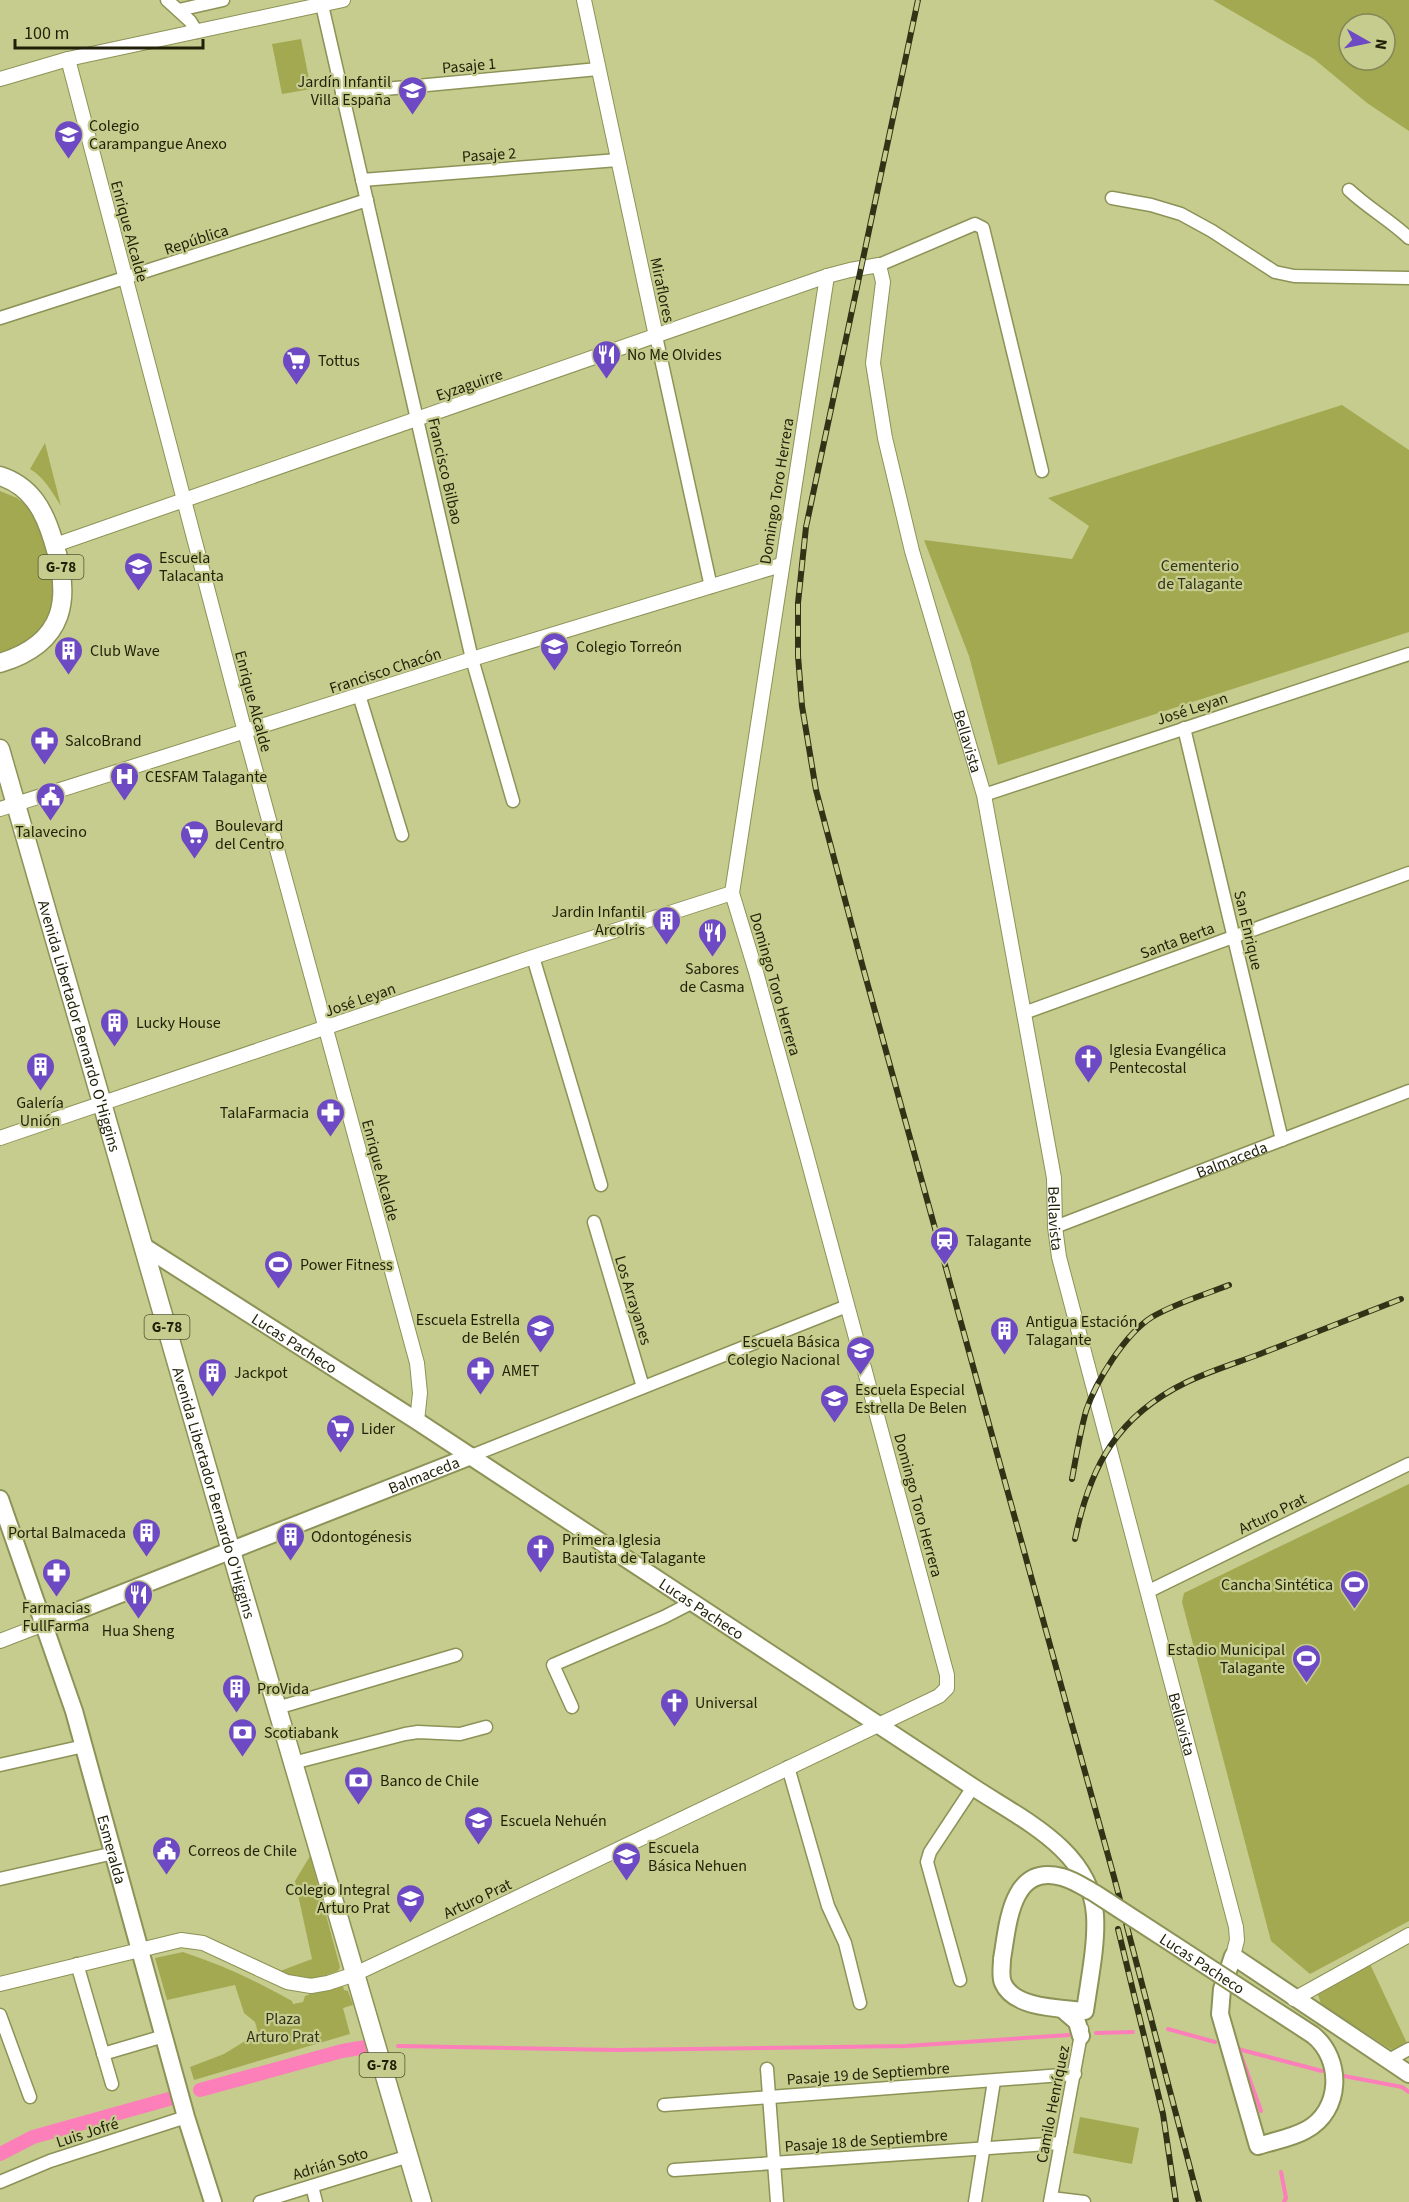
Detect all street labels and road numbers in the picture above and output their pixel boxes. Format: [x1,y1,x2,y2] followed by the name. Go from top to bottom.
[441,53,497,79] street label: Pasaje 1
[461,142,517,168] street label: Pasaje 2
[105,178,153,285] street label: Enrique Alcalde
[161,219,231,261] street label: República
[644,256,680,325] street label: Miraflores
[433,363,506,407] street label: Eyzaguirre
[422,416,468,527] street label: Francisco Bilbao
[755,416,799,566] street label: Domingo Toro Herrera
[38,555,84,579] road number: G-78
[326,642,444,699] street label: Francisco Chacón
[229,648,277,755] street label: Enrique Alcalde
[1154,687,1231,731] street label: José Leyan
[947,707,987,775] street label: Bellavista
[1228,888,1268,972] street label: San Enrique
[32,898,126,1155] street label: Avenida Libertador Bernardo O'Higgins
[744,910,806,1059] street label: Domingo Toro Herrera
[1137,917,1218,965] street label: Santa Berta
[322,978,399,1022] street label: José Leyan
[356,1117,404,1224] street label: Enrique Alcalde
[1193,1136,1271,1184] street label: Balmaceda
[1042,1186,1068,1252] street label: Bellavista
[609,1253,657,1348] street label: Los Arrayanes
[247,1308,341,1379] street label: Lucas Pacheco
[144,1315,190,1339] road number: G-78
[167,1365,260,1622] street label: Avenida Libertador Bernardo O'Higgins
[888,1431,948,1580] street label: Domingo Toro Herrera
[385,1452,463,1499] street label: Balmaceda
[1235,1488,1311,1540] street label: Arturo Prat
[654,1573,748,1645] street label: Lucas Pacheco
[1163,1690,1200,1758] street label: Bellavista
[91,1813,131,1887] street label: Esmeralda
[440,1873,516,1924] street label: Arturo Prat
[1155,1928,1249,2000] street label: Lucas Pacheco
[1031,2043,1075,2165] street label: Camilo Henríquez
[360,2053,404,2077] road number: G-78
[786,2057,950,2091] street label: Pasaje 19 de Septiembre
[53,2113,121,2153] street label: Luis Jofré
[784,2124,948,2158] street label: Pasaje 18 de Septiembre
[290,2142,371,2186] street label: Adrián Soto

